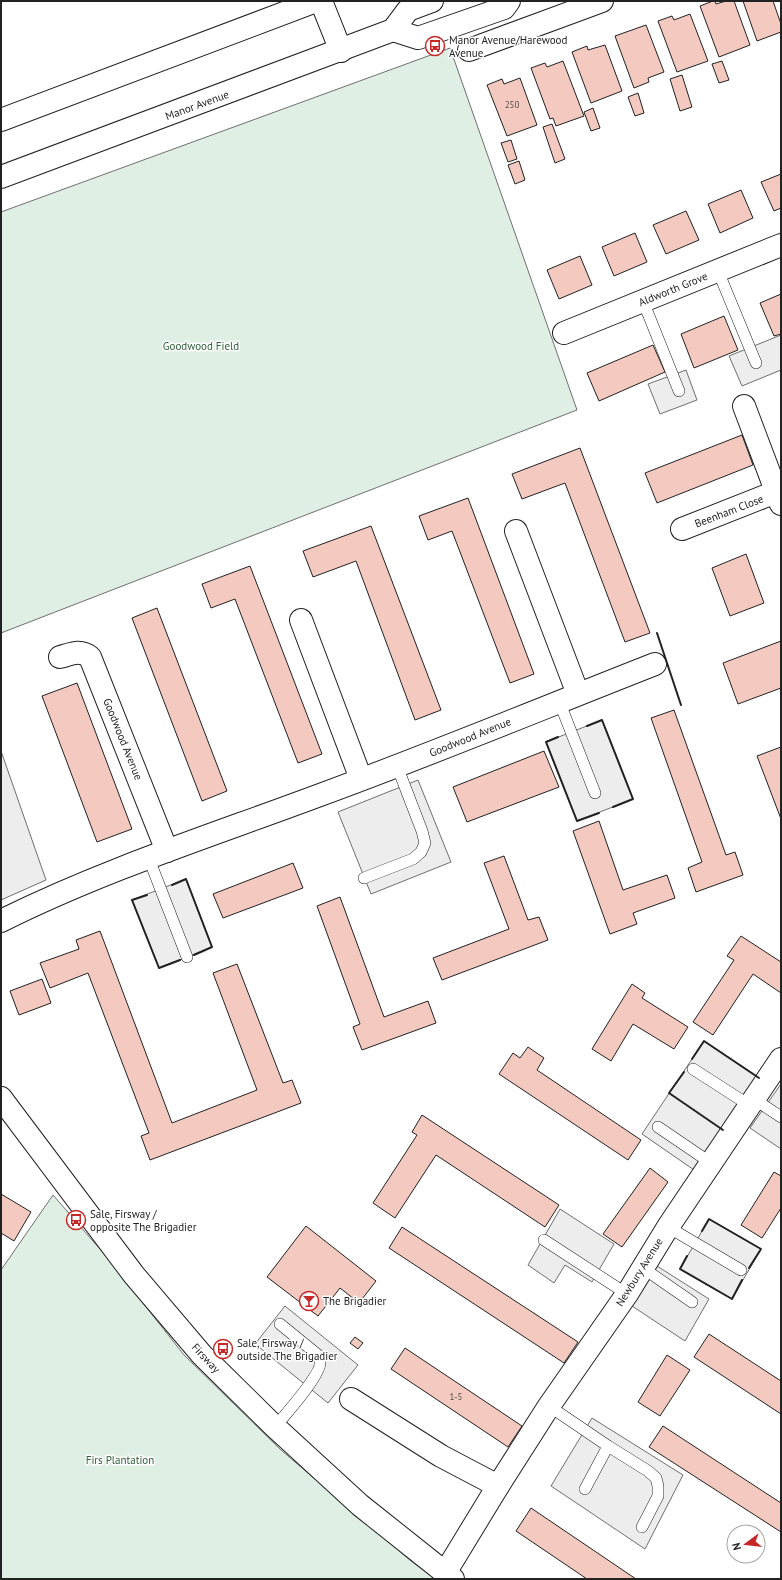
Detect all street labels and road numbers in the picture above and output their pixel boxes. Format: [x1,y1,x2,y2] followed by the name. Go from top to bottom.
[163,87,231,123] street label: Manor Avenue
[636,269,710,309] street label: Aldworth Grove
[693,491,766,531] street label: Beenham Close
[100,696,146,782] street label: Goodwood Avenue
[427,714,513,760] street label: Goodwood Avenue
[612,1235,666,1309] street label: Newbury Avenue
[189,1340,224,1376] street label: Firsway

